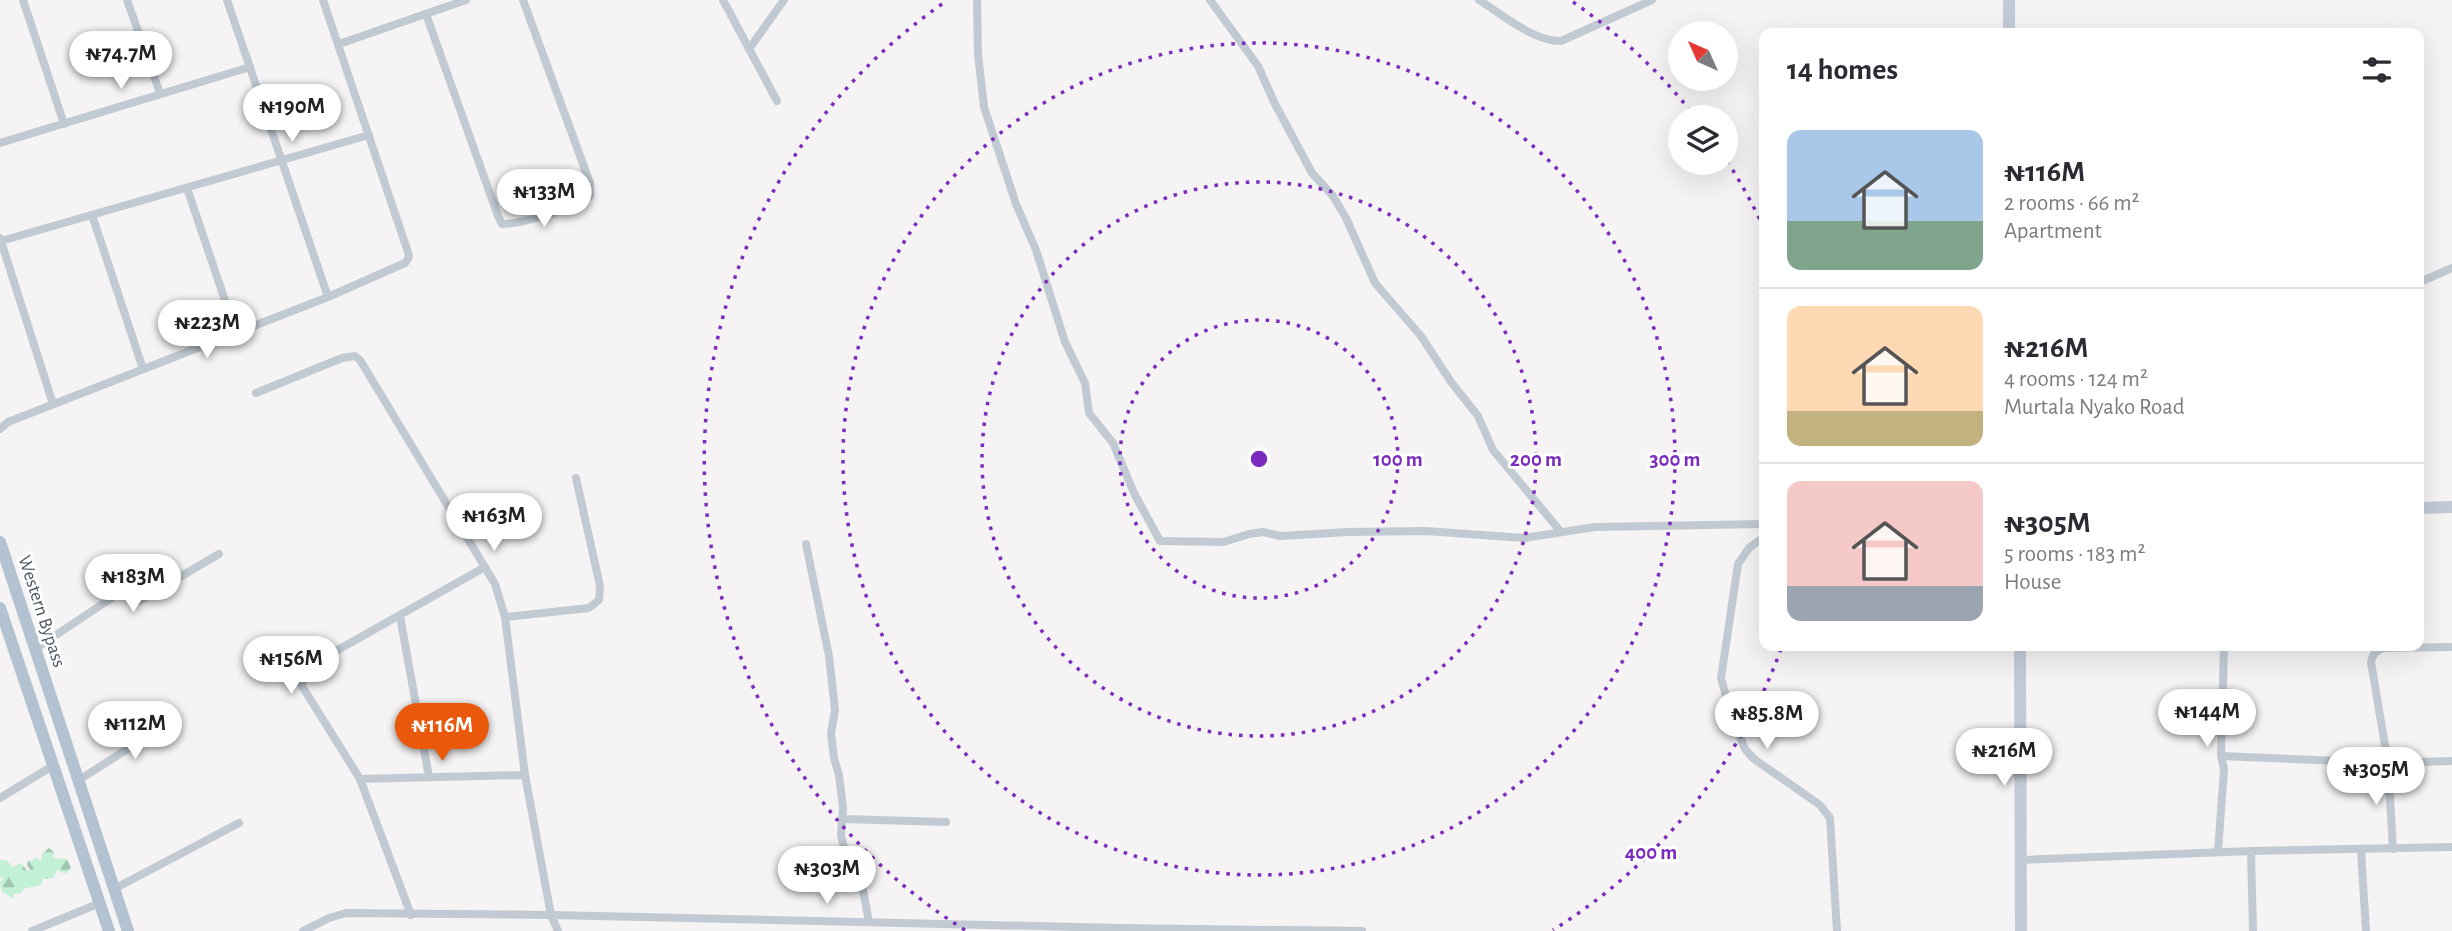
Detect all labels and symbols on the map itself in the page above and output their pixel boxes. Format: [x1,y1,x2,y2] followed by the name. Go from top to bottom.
[1668,21,1738,91] north arrow
[64,32,178,91] pin: ₦74.7M
[243,85,341,144] pin: ₦190M
[495,170,593,229] pin: ₦133M
[158,300,256,360] pin: ₦223M
[1247,447,1271,471] centre of rings
[1373,449,1423,470] text: 100 m
[1510,449,1562,470] text: 200 m
[1649,449,1701,470] text: 300 m
[445,494,543,553] pin: ₦163M
[15,553,69,670] street label: Western Bypass
[84,554,182,614] pin: ₦183M
[242,636,340,696] pin: ₦156M
[2158,690,2256,749] pin: ₦144M
[1710,692,1824,751] pin: ₦85.8M
[86,702,184,761] pin: ₦112M
[393,704,491,763] pin: ₦116M
[1955,728,2053,788] pin: ₦216M
[2327,748,2425,807] pin: ₦305M
[1625,842,1677,863] text: 400 m
[778,846,876,906] pin: ₦303M

